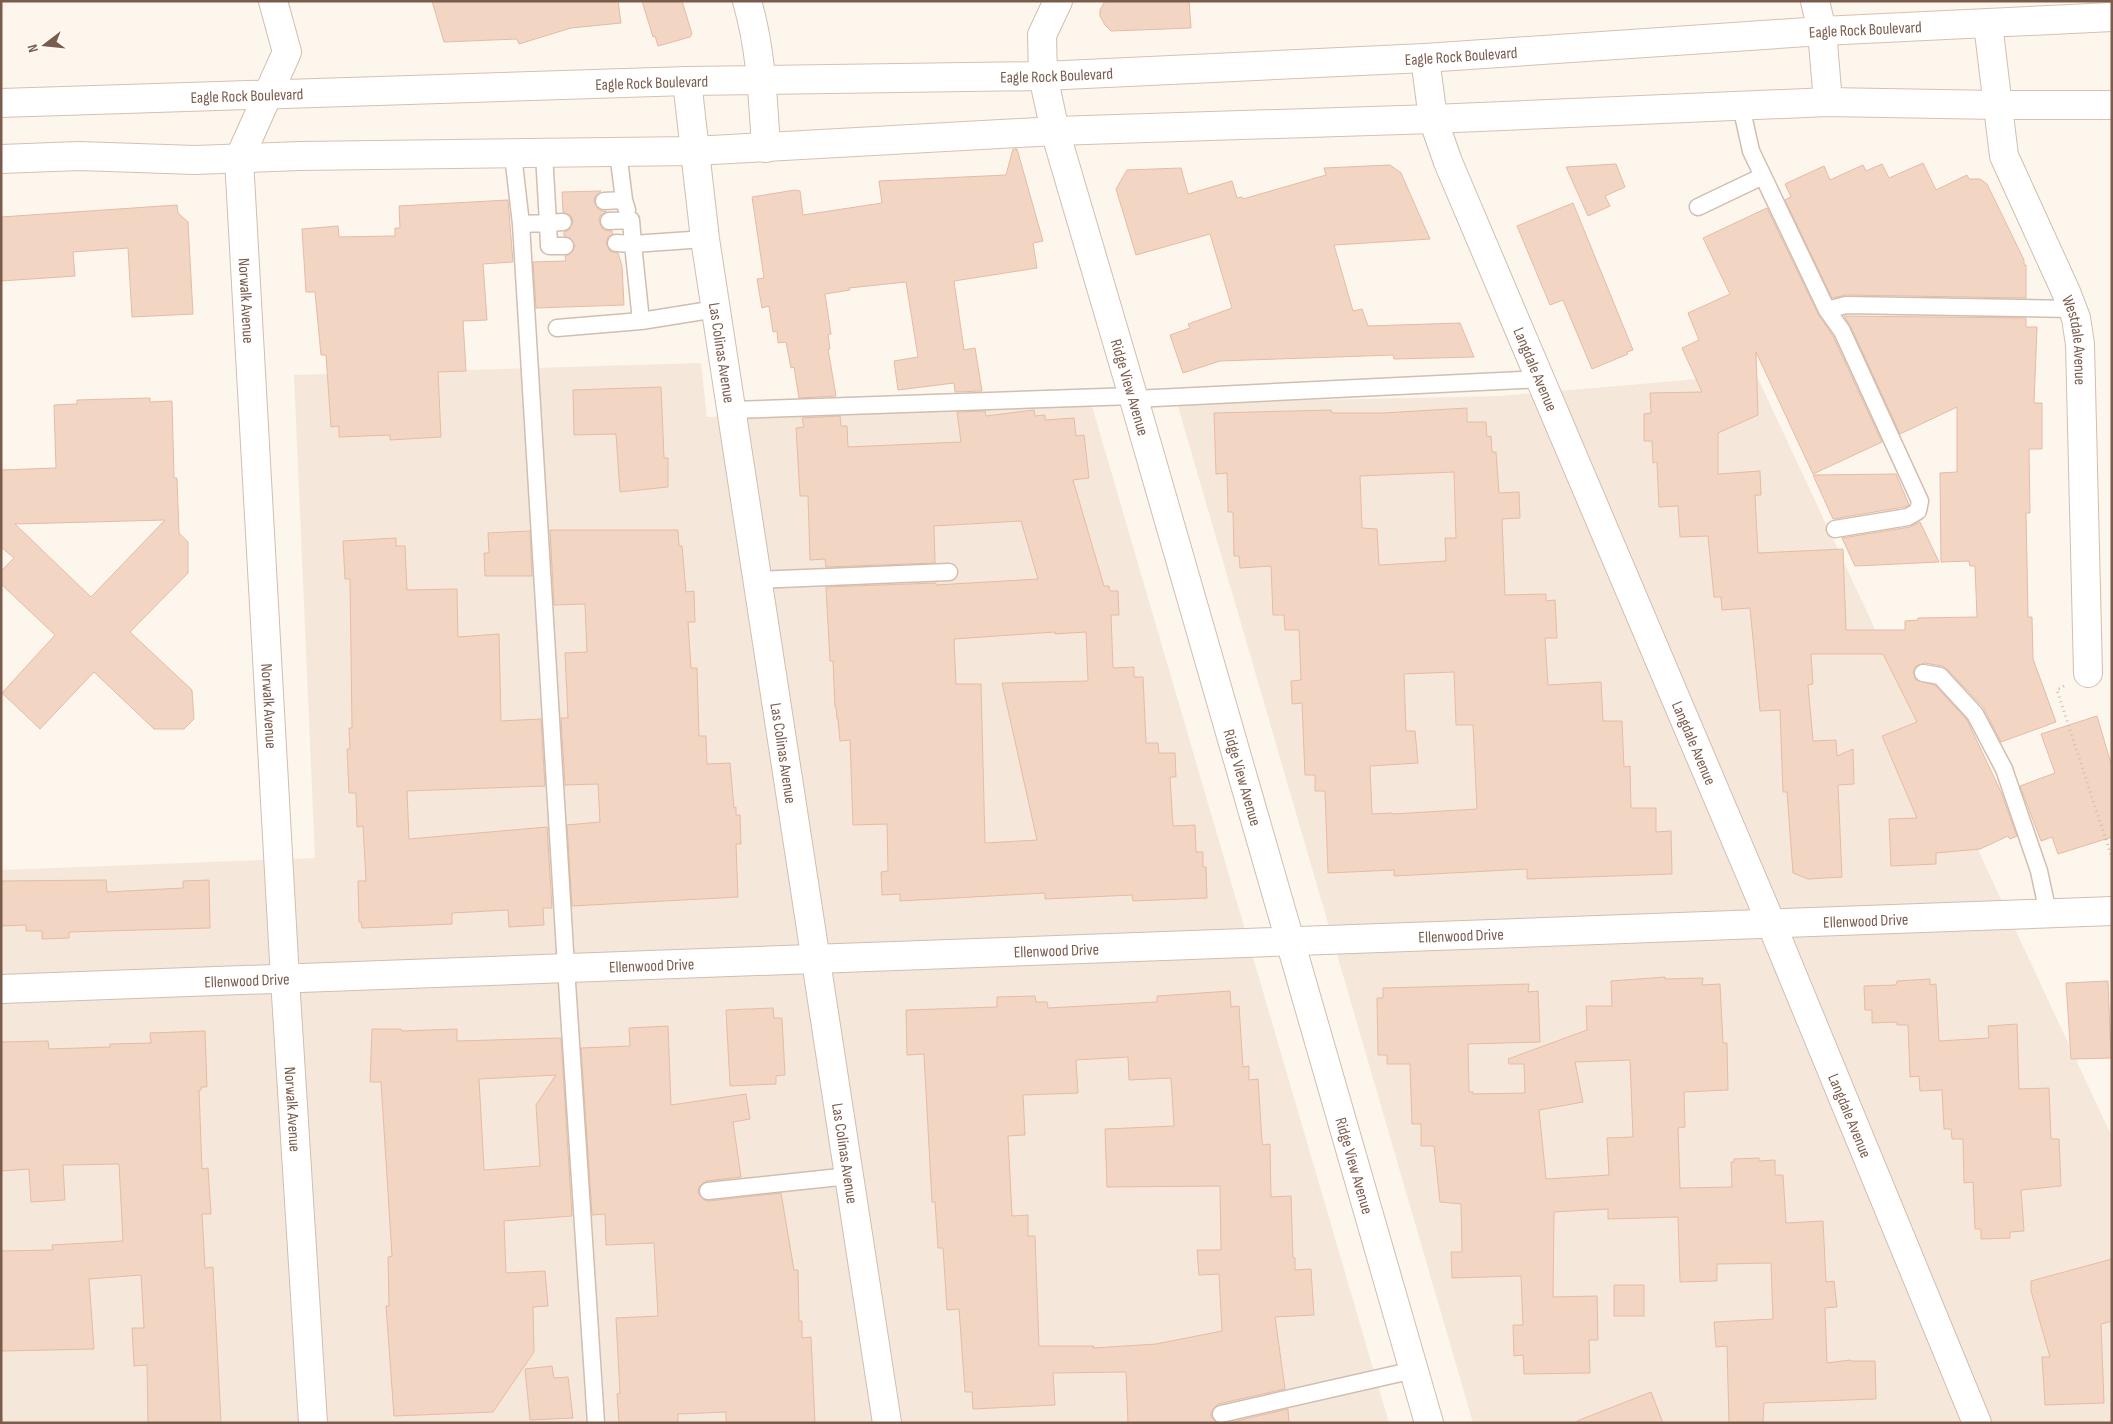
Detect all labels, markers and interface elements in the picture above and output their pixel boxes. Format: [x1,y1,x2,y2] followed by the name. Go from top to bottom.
[1808,18,1922,43] street label: Eagle Rock Boulevard
[20,20,70,70] north arrow
[24,43,42,54] text: N
[1404,44,1518,70] street label: Eagle Rock Boulevard
[1000,65,1113,88] street label: Eagle Rock Boulevard
[595,73,708,95] street label: Eagle Rock Boulevard
[190,85,304,108] street label: Eagle Rock Boulevard
[234,258,257,344] street label: Norwalk Avenue
[2057,293,2089,385] street label: Westdale Avenue
[704,301,738,404] street label: Las Colinas Avenue
[1508,325,1561,414] street label: Langdale Avenue
[1106,337,1152,438] street label: Ridge View Avenue
[256,663,280,749] street label: Norwalk Avenue
[1667,699,1719,788] street label: Langdale Avenue
[765,702,800,805] street label: Las Colinas Avenue
[1219,727,1264,828] street label: Ridge View Avenue
[1823,911,1909,933] street label: Ellenwood Drive
[1418,925,1504,948] street label: Ellenwood Drive
[1013,940,1099,963] street label: Ellenwood Drive
[609,955,695,978] street label: Ellenwood Drive
[204,970,290,992] street label: Ellenwood Drive
[280,1066,304,1153] street label: Norwalk Avenue
[1823,1071,1875,1161] street label: Langdale Avenue
[827,1102,861,1205] street label: Las Colinas Avenue
[1330,1115,1376,1216] street label: Ridge View Avenue

